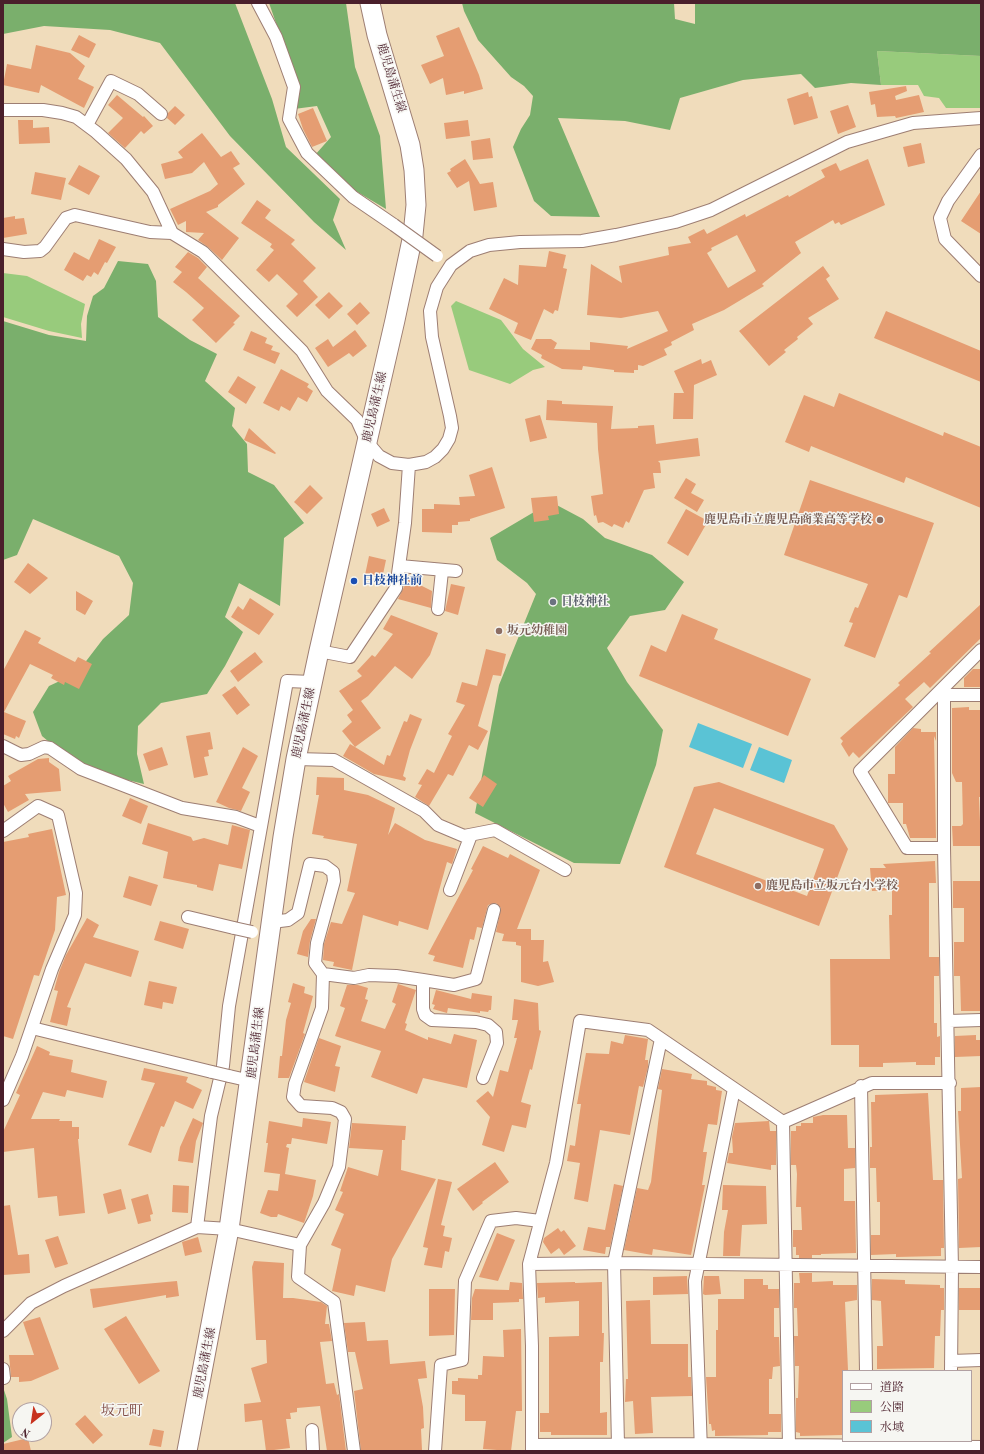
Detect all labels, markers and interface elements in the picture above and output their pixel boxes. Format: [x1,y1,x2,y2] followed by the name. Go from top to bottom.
[374,41,408,115] street label: 鹿児島蒲生線
[360,370,390,444] street label: 鹿児島蒲生線
[704,513,872,527] place label: 鹿児島市立鹿児島商業高等学校
[875,515,885,525] marker: 鹿児島市立鹿児島商業高等学校
[362,574,422,588] place label: 日枝神社前
[349,576,359,586] marker: 日枝神社前
[561,595,609,609] place label: 日枝神社
[548,597,558,607] marker: 日枝神社
[507,624,567,638] place label: 坂元幼稚園
[494,626,504,636] marker: 坂元幼稚園
[289,686,319,760] street label: 鹿児島蒲生線
[766,879,898,893] place label: 鹿児島市立坂元台小学校
[753,881,763,891] marker: 鹿児島市立坂元台小学校
[244,1006,268,1080] street label: 鹿児島蒲生線
[191,1326,219,1400] street label: 鹿児島蒲生線
[842,1370,972,1442] legend
[880,1382,904,1394] text: 道路
[12,1402,52,1442] north arrow
[880,1402,904,1414] text: 公園
[101,1403,143,1419] district label: 坂元町
[880,1422,904,1434] text: 水域
[20,1425,33,1439] text: N

